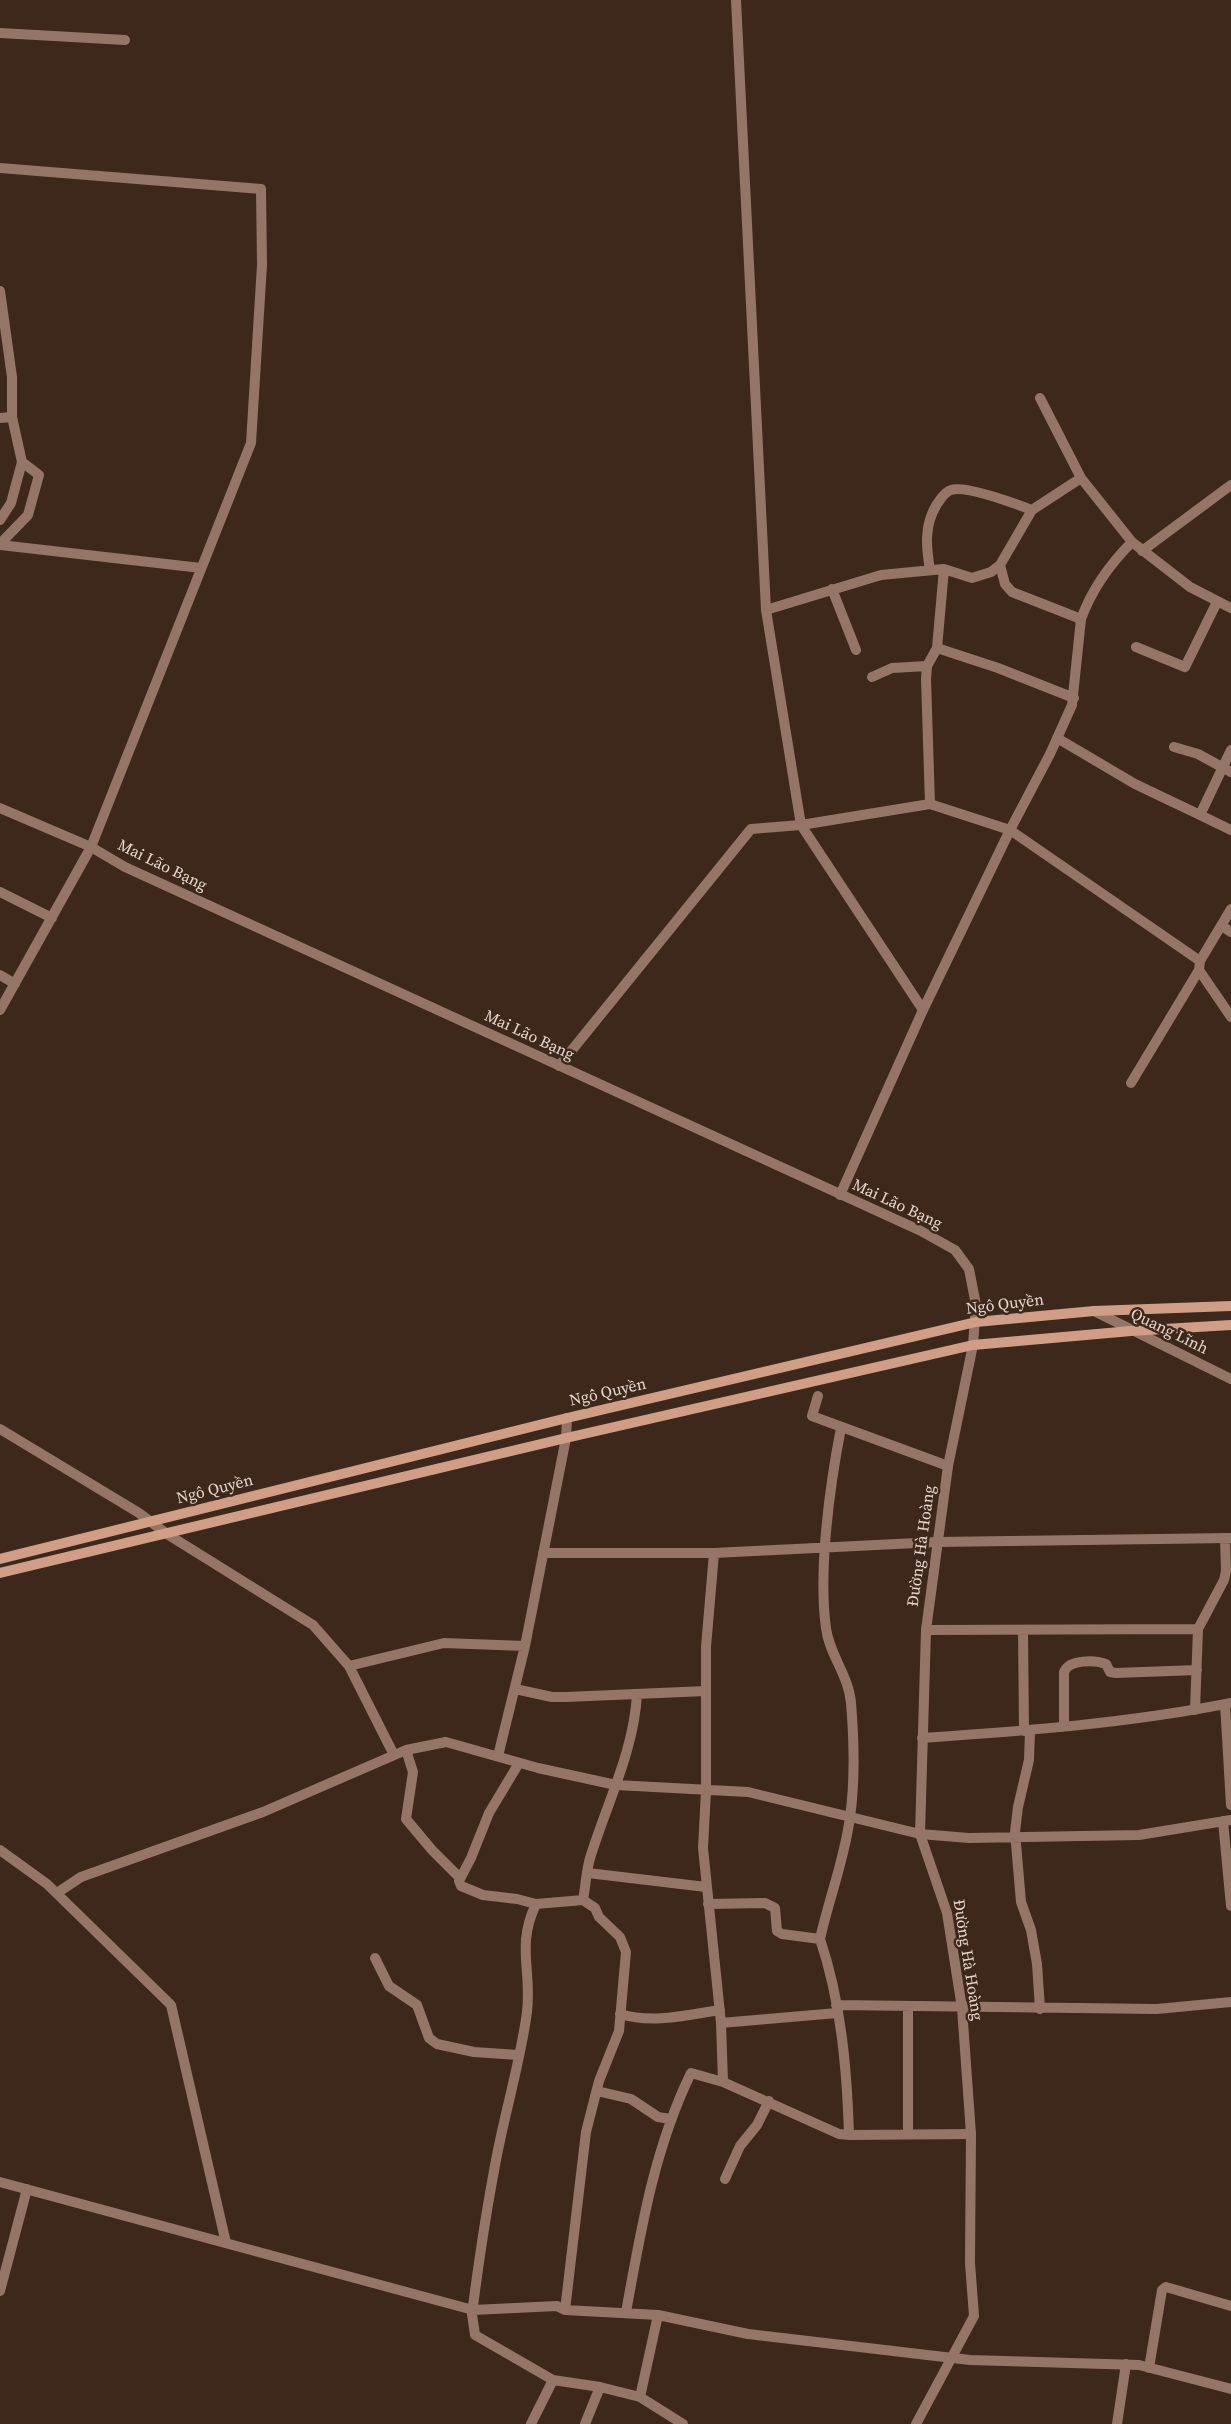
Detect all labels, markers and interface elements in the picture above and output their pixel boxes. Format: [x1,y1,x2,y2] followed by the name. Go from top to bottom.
[114,836,210,896] street label: Mai Lão Bạng
[481,1007,577,1065] street label: Mai Lão Bạng
[849,1176,945,1234] street label: Mai Lão Bạng
[965,1291,1045,1319] street label: Ngô Quyền
[1127,1305,1211,1359] street label: Quang Lĩnh
[568,1375,648,1411] street label: Ngô Quyền
[175,1471,255,1509] street label: Ngô Quyền
[904,1484,940,1608] street label: Đường Hà Hoàng
[948,1898,986,2022] street label: Đường Hà Hoàng

